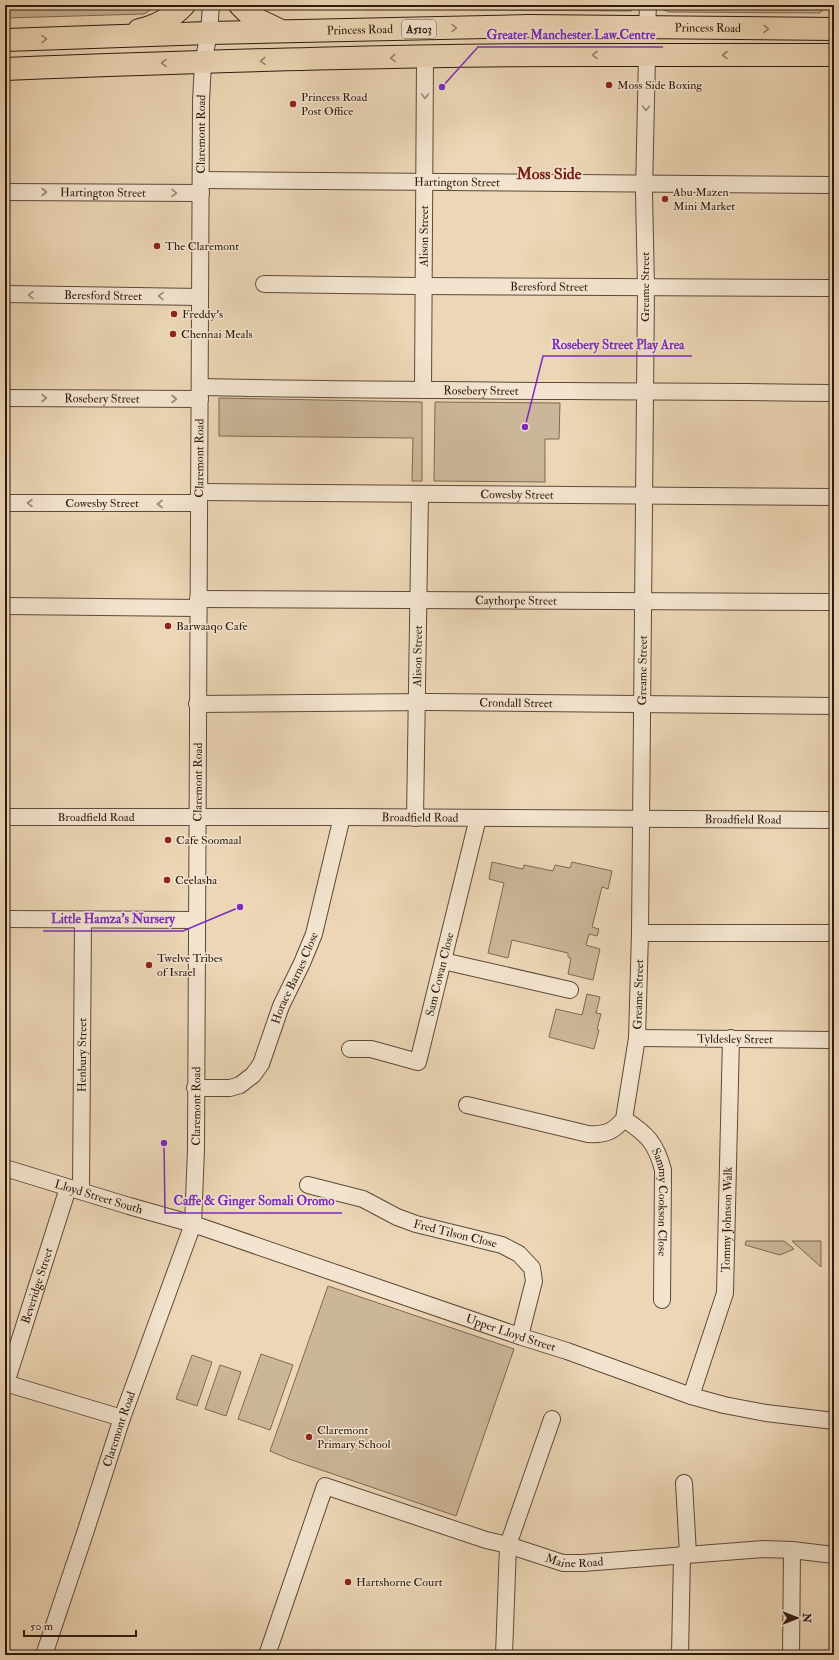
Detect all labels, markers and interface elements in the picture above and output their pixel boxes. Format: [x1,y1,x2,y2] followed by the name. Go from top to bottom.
[402,20,436,38] road number: A5103
[674,20,741,36] street label: Princess Road
[326,22,393,38] street label: Princess Road
[478,22,663,47] callout: Greater Manchester Law Centre
[451,24,457,33] one-way arrow
[763,25,769,33] one-way arrow
[487,27,656,43] text: Greater Manchester Law Centre
[41,35,47,43] one-way arrow
[592,51,598,59] one-way arrow
[722,51,728,59] one-way arrow
[390,53,396,62] one-way arrow
[260,57,266,65] one-way arrow
[161,59,167,67] one-way arrow
[617,78,703,93] place label: Moss Side Boxing
[604,80,614,90] marker: Moss Side Boxing
[301,90,368,119] place label: Princess Road Post Office
[421,93,429,99] one-way arrow
[194,94,209,174] street label: Claremont Road
[288,99,298,109] marker: Princess Road Post Office
[642,105,650,111] one-way arrow
[516,164,582,184] district label: Moss Side
[414,175,500,190] street label: Hartington Street
[60,185,146,201] street label: Hartington Street
[672,185,735,214] place label: Abu Mazen Mini Market
[41,188,47,196] one-way arrow
[171,189,177,197] one-way arrow
[660,194,670,204] marker: Abu Mazen Mini Market
[417,205,432,268] street label: Alison Street
[165,239,239,254] place label: The Claremont
[152,241,162,251] marker: The Claremont
[638,252,653,322] street label: Greame Street
[510,279,588,295] street label: Beresford Street
[64,288,142,304] street label: Beresford Street
[28,291,34,299] one-way arrow
[158,292,164,300] one-way arrow
[182,307,223,322] place label: Freddy's
[169,309,179,319] marker: Freddy's
[181,327,253,342] place label: Chennai Meals
[168,329,178,339] marker: Chennai Meals
[543,331,692,356] callout: Rosebery Street Play Area
[552,337,685,354] text: Rosebery Street Play Area
[443,383,519,399] street label: Rosebery Street
[64,391,140,407] street label: Rosebery Street
[41,394,47,402] one-way arrow
[171,395,177,403] one-way arrow
[192,419,207,498] street label: Claremont Road
[480,487,554,503] street label: Cowesby Street
[65,496,139,511] street label: Cowesby Street
[27,499,33,507] one-way arrow
[157,500,163,508] one-way arrow
[475,593,557,609] street label: Caythorpe Street
[176,619,248,634] place label: Barwaaqo Cafe
[163,621,173,631] marker: Barwaaqo Cafe
[410,625,426,688] street label: Alison Street
[635,635,651,706] street label: Greame Street
[479,695,553,711] street label: Crondall Street
[191,743,206,822] street label: Claremont Road
[57,810,135,825] street label: Broadfield Road
[381,810,459,826] street label: Broadfield Road
[704,812,782,828] street label: Broadfield Road
[176,833,242,848] place label: Cafe Soomaal
[163,835,173,845] marker: Cafe Soomaal
[175,873,218,888] place label: Ceelasha
[162,875,172,885] marker: Ceelasha
[43,906,183,931] callout: Little Hamza's Nursery
[51,911,176,928] text: Little Hamza's Nursery
[268,930,322,1026] street label: Horace Barnes Close
[423,931,458,1018] street label: Sam Cowan Close
[157,951,223,980] place label: Twelve Tribes of Israel
[630,959,647,1030] street label: Greame Street
[144,960,154,970] marker: Twelve Tribes of Israel
[75,1018,90,1092] street label: Henbury Street
[697,1032,773,1047] street label: Tyldesley Street
[189,1067,204,1146] street label: Claremont Road
[648,1145,670,1256] street label: Sammy Cookson Close
[718,1166,736,1273] street label: Tommy Johnson Walk
[53,1177,145,1218] street label: Lloyd Street South
[165,1188,342,1213] callout: Caffe & Ginger Somali Oromo
[174,1193,335,1210] text: Caffe & Ginger Somali Oromo
[412,1217,499,1252] street label: Fred Tilson Close
[18,1246,57,1326] street label: Beveridge Street
[464,1311,558,1355] street label: Upper Lloyd Street
[100,1389,139,1469] street label: Claremont Road
[317,1423,390,1452] place label: Claremont Primary School
[304,1432,314,1442] marker: Claremont Primary School
[543,1551,604,1571] street label: Maine Road
[356,1575,443,1590] place label: Hartshorne Court
[343,1577,353,1587] marker: Hartshorne Court
[777,1598,817,1638] north arrow
[24,1612,136,1638] scale bar
[800,1612,813,1624] text: N
[30,1619,54,1634] text: 50 m

